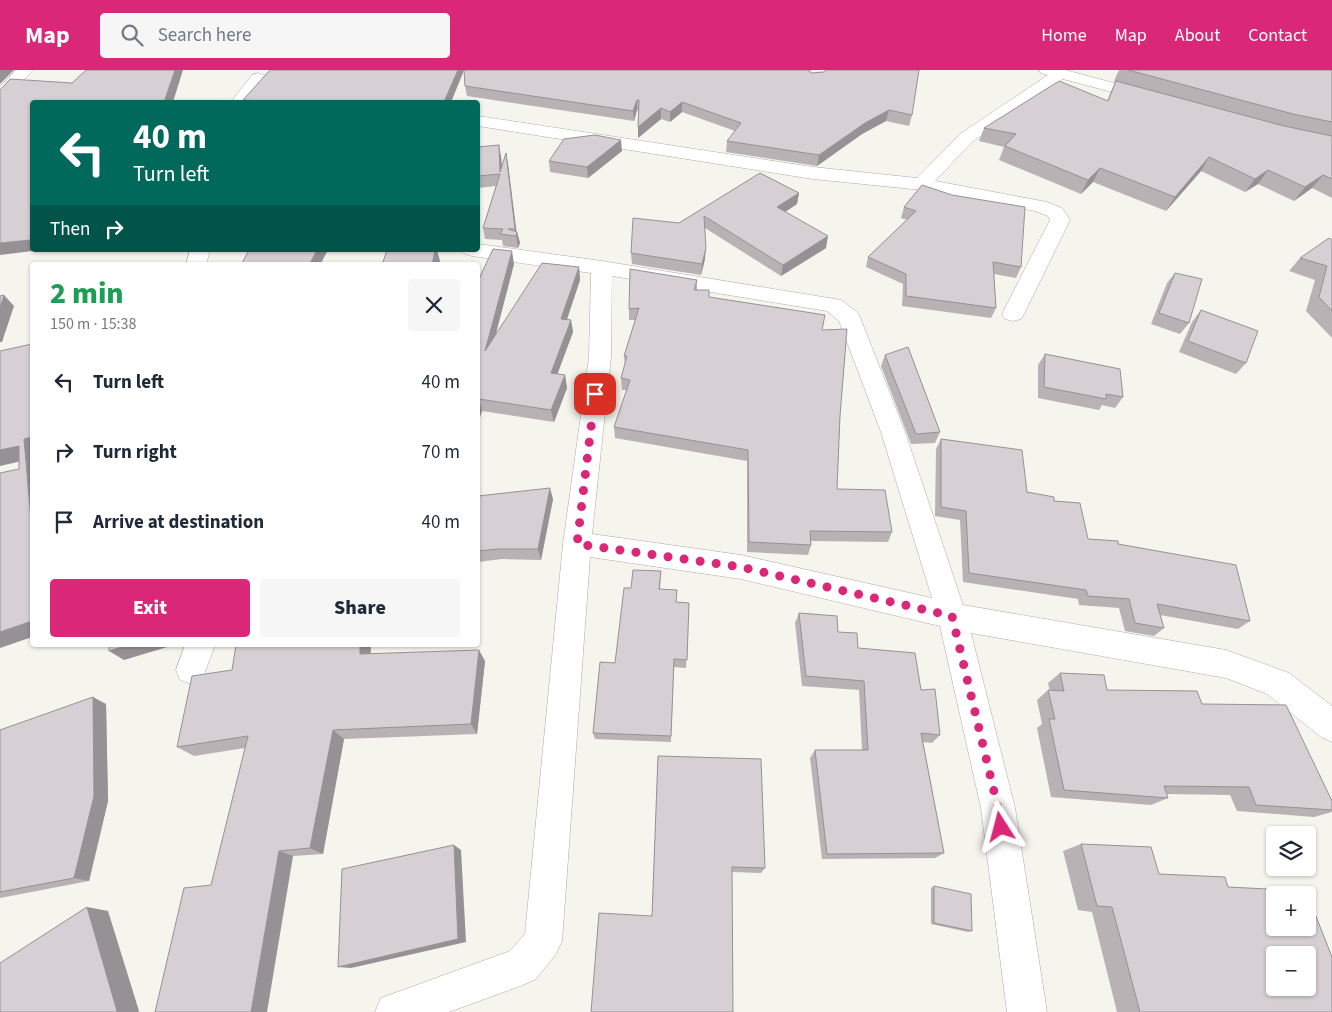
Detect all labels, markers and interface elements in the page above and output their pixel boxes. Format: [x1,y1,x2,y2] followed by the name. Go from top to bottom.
[100,13,450,58] search box
[25,18,70,53] text: Map
[118,21,146,49] icon: search
[158,22,251,49] text: Search here
[1041,23,1087,48] text: Home
[1115,23,1147,48] text: Map
[1175,23,1220,48] text: About
[1248,23,1307,48] text: Contact
[133,112,207,162] text: 40 m
[50,120,115,185] icon: left
[133,158,209,190] text: Turn left
[100,215,128,243] icon: right
[50,216,90,243] text: Then
[50,272,124,315] text: 2 min
[408,279,460,331] button: close
[50,313,137,335] text: 150 m · 15:38
[50,368,78,396] icon: left
[93,369,164,396] text: Turn left
[422,369,460,396] text: 40 m
[574,373,616,415] pin
[581,380,609,408] icon: arrive
[50,438,78,466] icon: right
[93,439,177,466] text: Turn right
[422,439,460,466] text: 70 m
[50,508,78,536] icon: arrive
[93,509,264,536] text: Arrive at destination
[422,509,460,536] text: 40 m
[50,579,250,637] button: Exit
[260,579,460,637] button: Share
[974,800,1026,852] position arrow
[1266,826,1316,996] map controls
[1266,826,1316,876] button: layers
[1266,886,1316,936] button: +
[1266,946,1316,996] button: −

